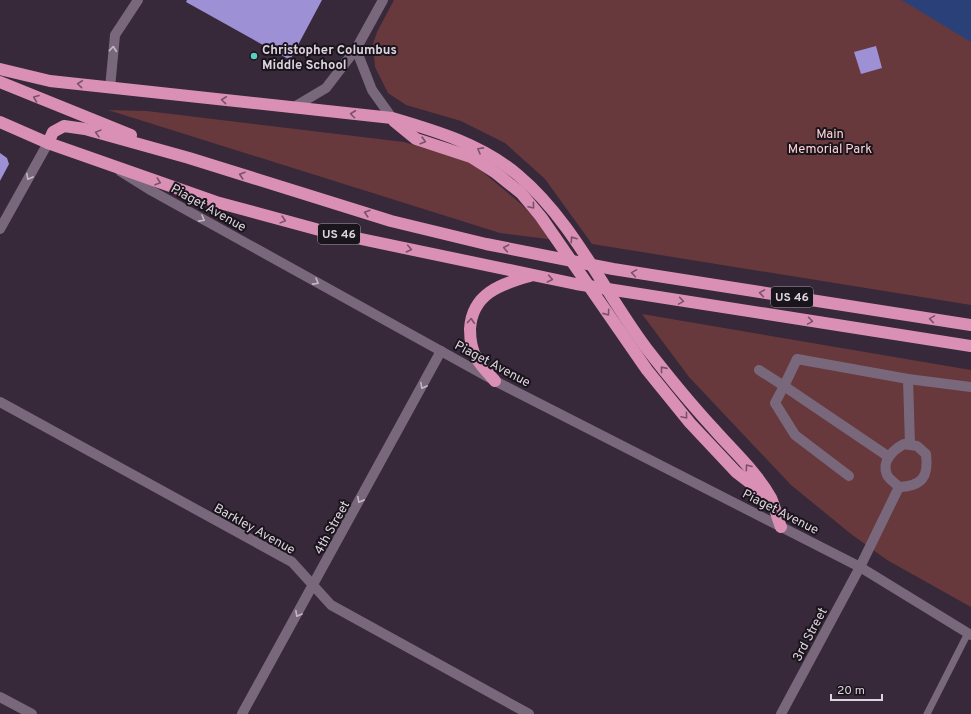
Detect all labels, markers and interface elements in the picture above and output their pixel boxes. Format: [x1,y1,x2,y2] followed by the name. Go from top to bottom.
[262,43,397,74] place label: Christopher Columbus Middle School
[109,46,118,52] one-way arrow
[249,51,259,61] marker: Christopher Columbus Middle School
[77,80,83,89] one-way arrow
[32,94,39,102] one-way arrow
[221,95,227,104] one-way arrow
[350,110,356,119] one-way arrow
[788,127,872,158] park label: Main Memorial Park
[95,129,102,138] one-way arrow
[419,136,426,145] one-way arrow
[477,148,484,155] one-way arrow
[239,171,246,180] one-way arrow
[27,173,34,180] one-way arrow
[155,177,162,185] one-way arrow
[168,181,248,236] street label: Piaget Avenue
[528,202,535,209] one-way arrow
[363,209,370,218] one-way arrow
[198,215,206,222] one-way arrow
[279,215,286,224] one-way arrow
[318,224,360,244] road number: US 46
[570,236,578,243] one-way arrow
[503,244,509,252] one-way arrow
[406,245,412,253] one-way arrow
[631,269,637,278] one-way arrow
[547,274,553,283] one-way arrow
[312,278,319,285] one-way arrow
[771,287,813,307] road number: US 46
[759,289,766,298] one-way arrow
[678,296,684,305] one-way arrow
[602,308,609,315] one-way arrow
[929,315,936,324] one-way arrow
[807,316,813,325] one-way arrow
[466,318,475,324] one-way arrow
[451,338,533,391] street label: Piaget Avenue
[661,366,668,373] one-way arrow
[420,382,427,389] one-way arrow
[681,412,688,419] one-way arrow
[746,464,753,471] one-way arrow
[739,487,821,539] street label: Piaget Avenue
[358,496,365,503] one-way arrow
[311,498,354,558] street label: 4th Street
[211,501,298,559] street label: Barkley Avenue
[790,605,832,665] street label: 3rd Street
[295,610,302,617] one-way arrow
[831,676,882,702] scale bar
[837,683,865,699] text: 20 m

